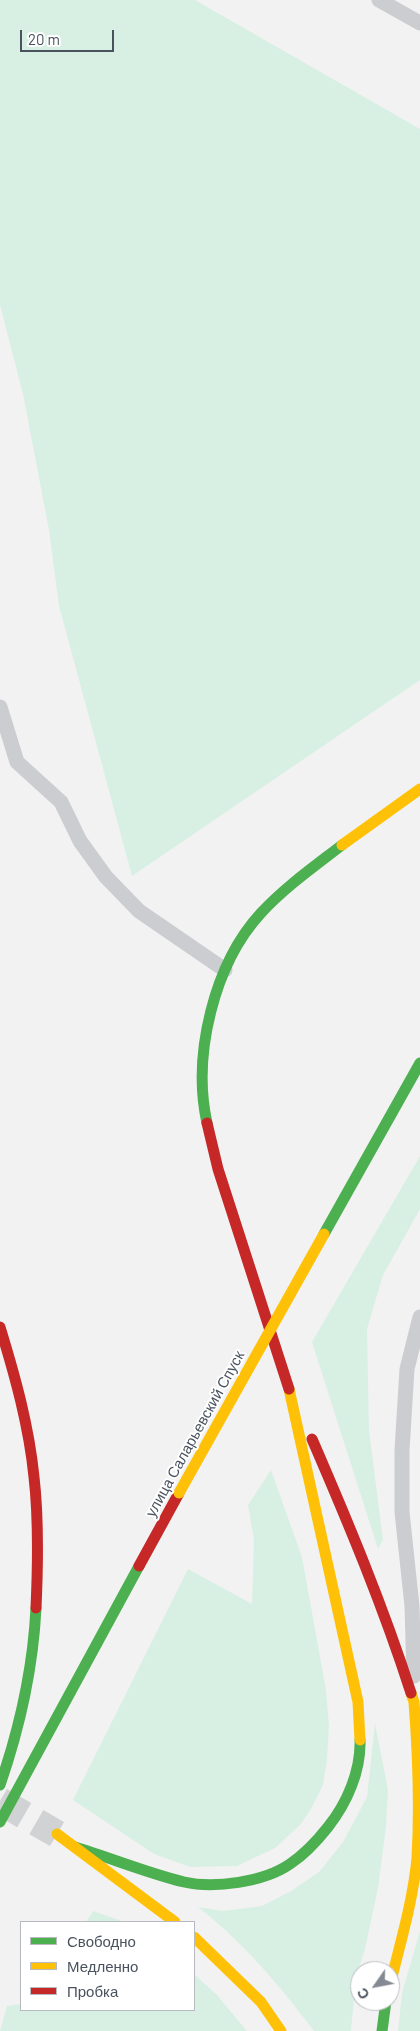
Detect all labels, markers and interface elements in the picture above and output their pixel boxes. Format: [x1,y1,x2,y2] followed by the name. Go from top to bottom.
[22,20,116,52] scale bar
[28,30,60,48] text: 20 m
[142,1348,248,1520] street label: улица Саларьевский Спуск
[20,1921,195,2011] legend
[67,1932,136,1950] text: Свободно
[67,1957,138,1975] text: Медленно
[350,1961,400,2011] north arrow
[67,1982,118,2000] text: Пробка
[353,1985,373,2003] text: С

